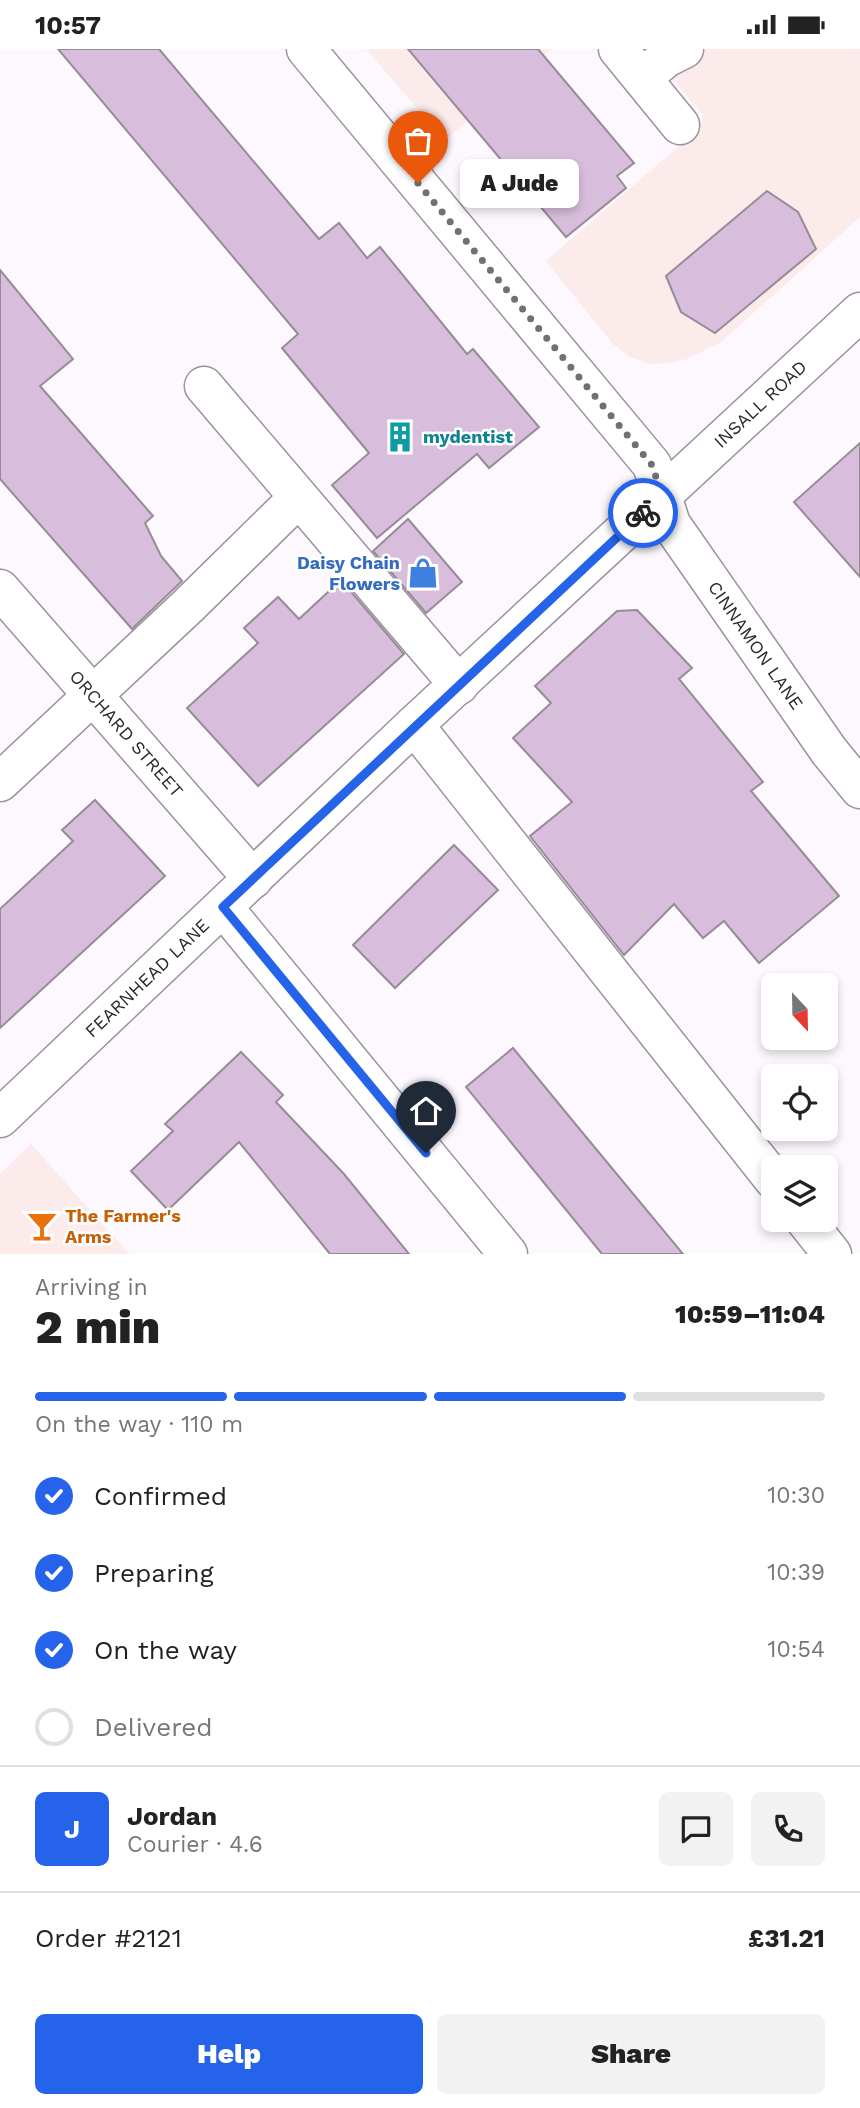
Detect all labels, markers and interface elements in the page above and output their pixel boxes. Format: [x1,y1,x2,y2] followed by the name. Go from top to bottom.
[35,10,101,40] text: 10:57
[388,111,448,183] pin
[399,122,437,160] icon: bag
[460,159,579,207] callout: A Jude
[481,170,558,197] text: A Jude
[709,356,811,452] street label: INSALL ROAD
[383,420,417,454] building icon: mydentist
[423,426,513,447] place label: mydentist
[608,478,678,548] courier
[624,494,662,532] icon: bike
[297,552,400,594] place label: Daisy Chain Flowers
[406,556,440,590] shop icon: Daisy Chain Flowers
[704,577,808,713] street label: CINNAMON LANE
[66,666,188,801] street label: ORCHARD STREET
[81,914,213,1041] street label: FEARNHEAD LANE
[761,973,838,1050] north arrow
[761,973,838,1232] map controls
[761,1064,838,1141] button: locate
[396,1081,456,1153] pin
[407,1092,445,1130] icon: home
[761,1155,838,1232] button: layers
[65,1205,181,1247] place label: The Farmer's Arms
[25,1209,59,1243] bar icon: The Farmer's Arms
[35,1274,148,1301] text: Arriving in
[675,1299,825,1329] text: 10:59–11:04
[35,1300,160,1354] text: 2 min
[35,1411,243,1438] text: On the way · 110 m
[35,1477,73,1515] icon: check
[94,1481,227,1511] text: Confirmed
[767,1482,825,1509] text: 10:30
[35,1554,73,1592] icon: check
[94,1558,214,1588] text: Preparing
[767,1559,825,1586] text: 10:39
[35,1631,73,1669] icon: check
[94,1635,237,1665] text: On the way
[767,1636,825,1663] text: 10:54
[94,1712,213,1742] text: Delivered
[659,1792,733,1866] button: chat
[751,1792,825,1866] button: phone
[127,1801,217,1831] text: Jordan
[64,1814,80,1844] text: J
[127,1831,263,1858] text: Courier · 4.6
[35,1923,182,1953] text: Order #2121
[748,1923,825,1953] text: £31.21
[35,2014,423,2094] button: Help
[437,2014,825,2094] button: Share

